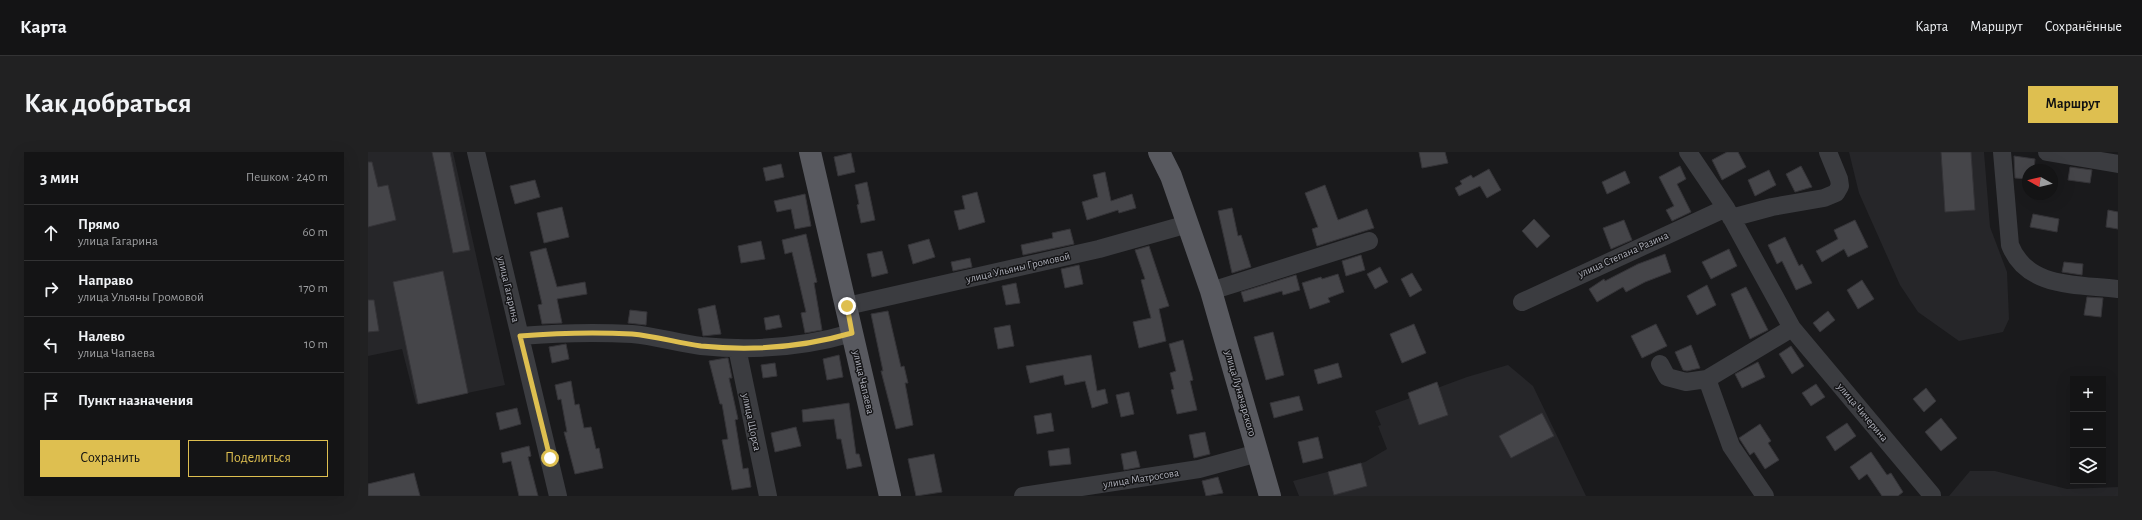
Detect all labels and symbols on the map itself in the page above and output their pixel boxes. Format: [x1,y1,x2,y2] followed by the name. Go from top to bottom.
[2022,164,2058,200] north arrow
[1575,230,1670,280] street label: улица Степана Разина
[964,250,1071,285] street label: улица Ульяны Громовой
[495,254,521,323] street label: улица Гагарина
[838,297,856,315] route end
[851,348,876,415] street label: улица Чапаева
[1223,348,1258,437] street label: улица Луначарского
[1834,380,1890,444] street label: улица Чичерина
[740,391,763,452] street label: улица Щорса
[541,449,559,467] route start
[1101,467,1180,490] street label: улица Матросова

